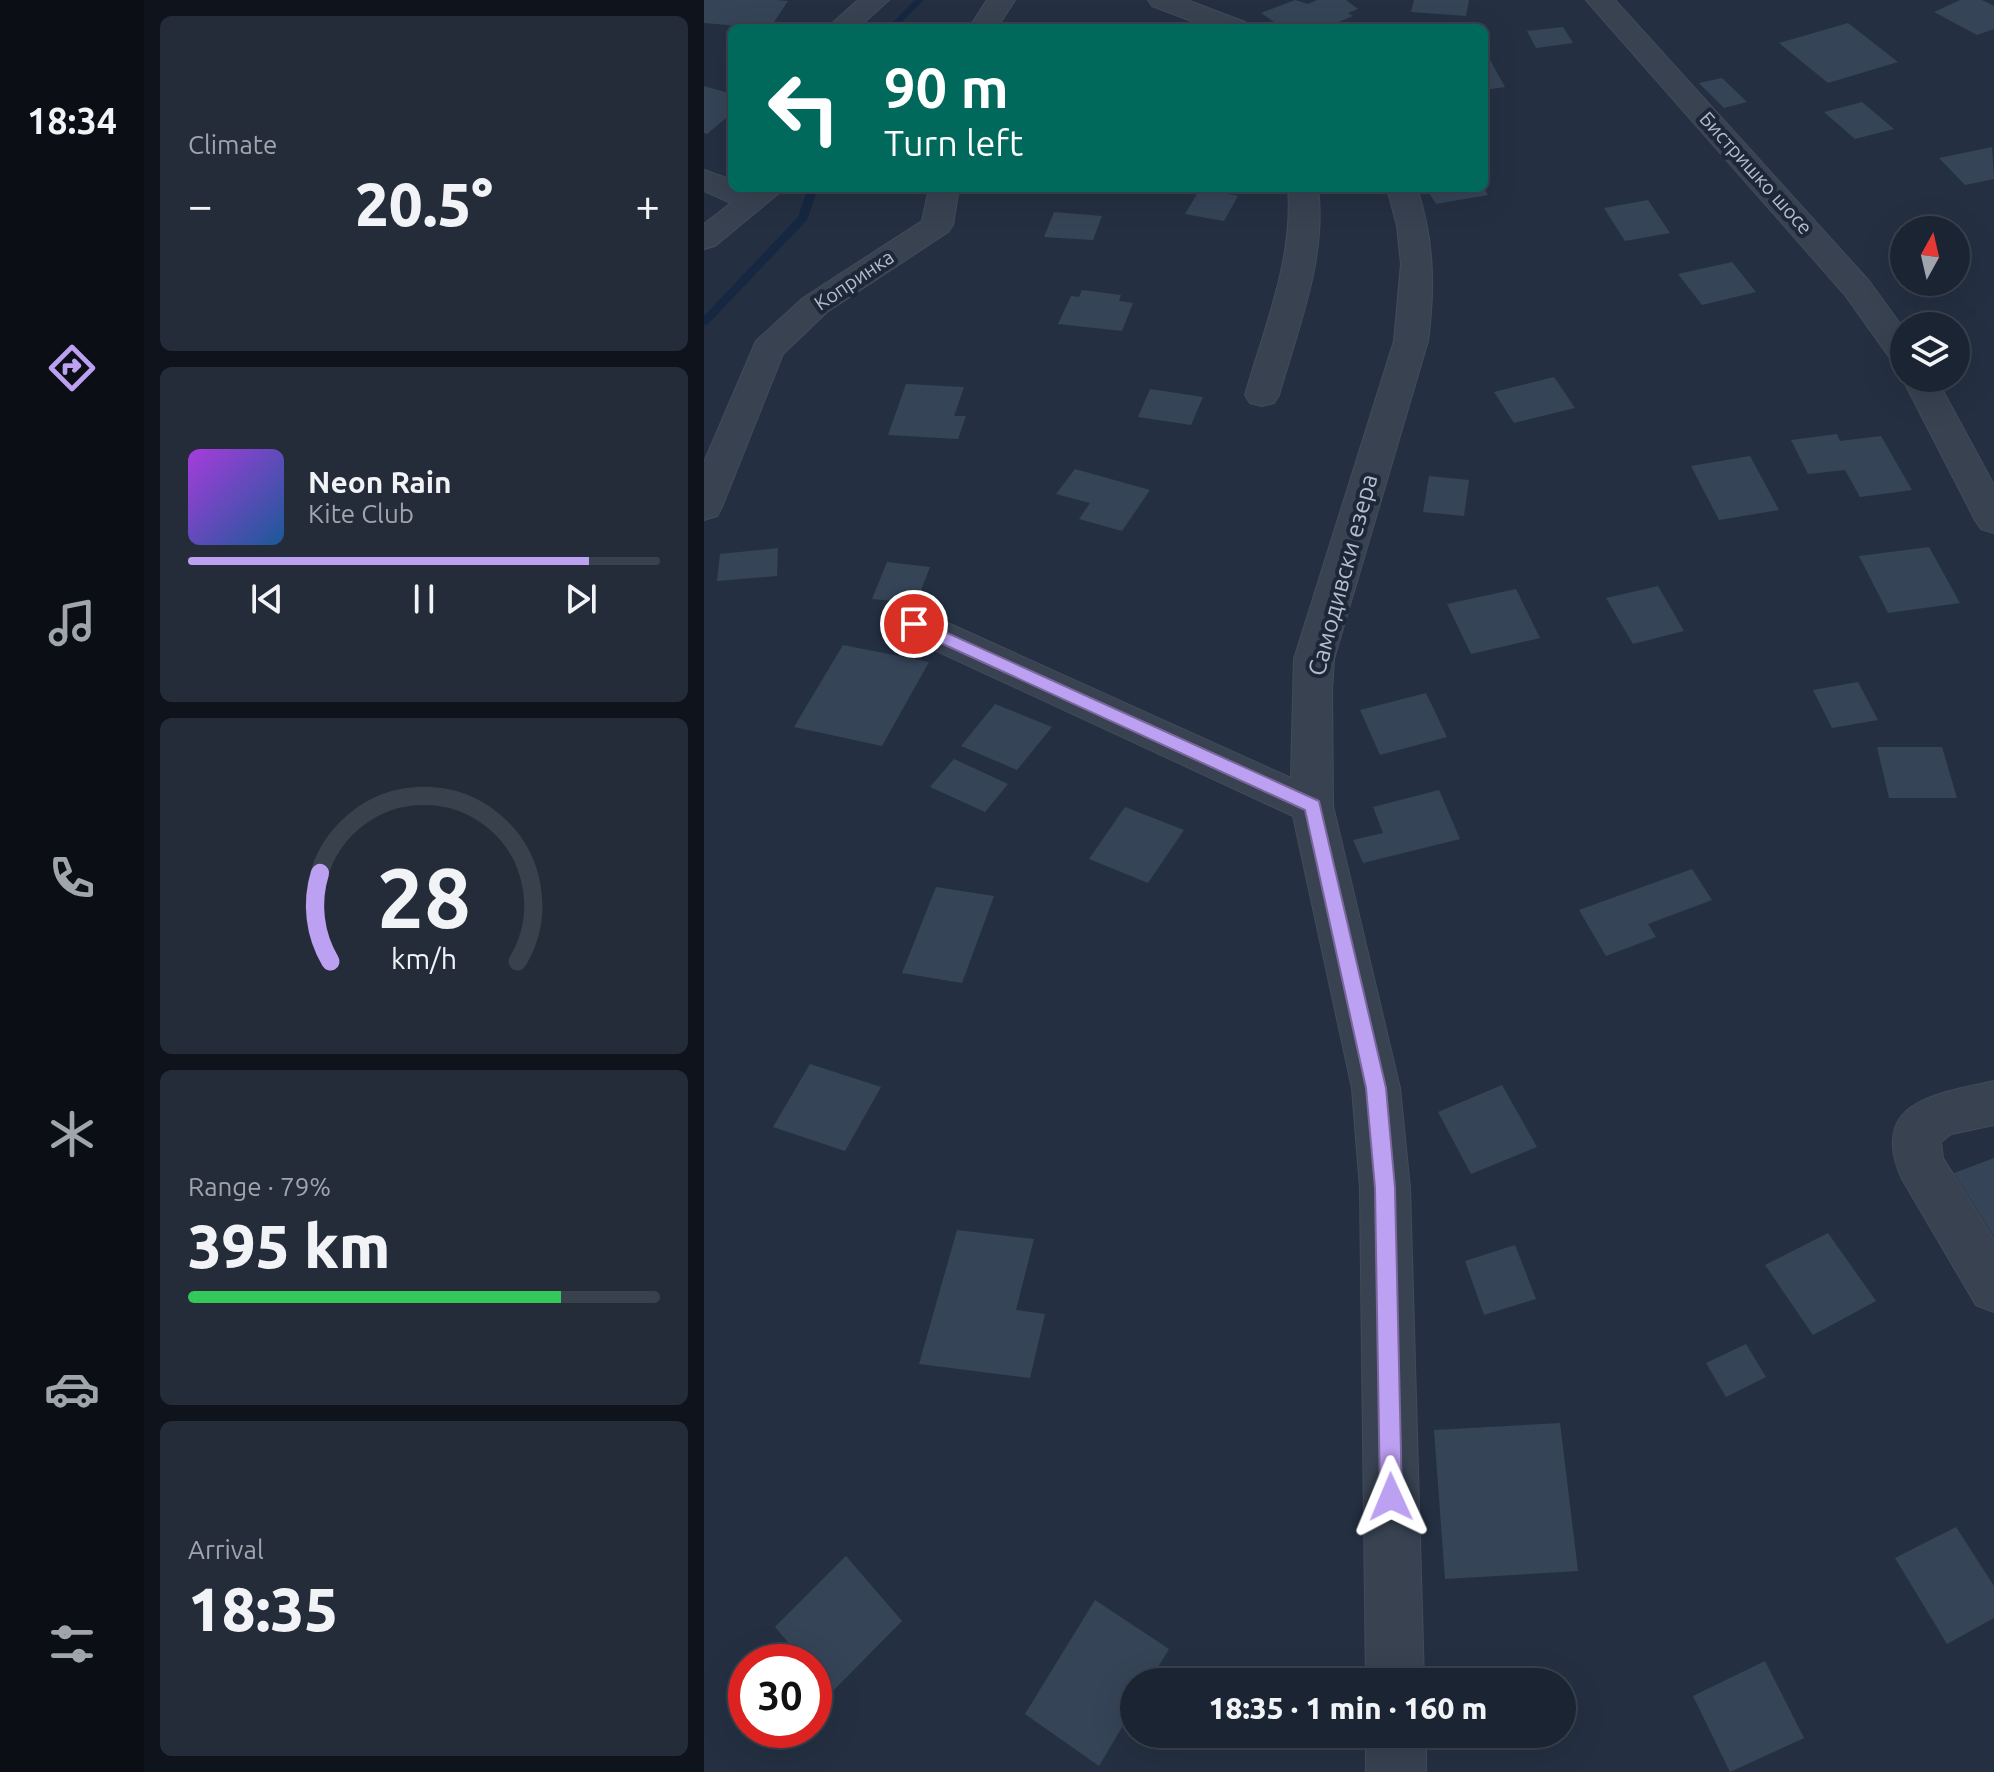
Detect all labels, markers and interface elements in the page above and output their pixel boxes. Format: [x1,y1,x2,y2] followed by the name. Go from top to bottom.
[752,56,856,160] icon: left
[884,56,1009,119] text: 90 m
[27,100,117,141] text: 18:34
[1695,107,1817,239] street label: Бистришко шосе
[884,122,1023,163] text: Turn left
[188,130,277,159] text: Climate
[355,170,493,237] text: 20.5°
[188,180,213,229] text: −
[635,180,660,229] text: +
[1890,216,1970,296] north arrow
[1890,216,1970,392] map controls
[810,245,898,315] street label: Копринка
[1890,312,1970,392] button: layers
[44,340,100,396] icon: directions
[308,465,452,499] text: Neon Rain
[1303,471,1382,679] street label: Самодивски езера
[308,499,414,528] text: Kite Club
[245,577,289,621] icon: previous
[402,577,446,621] icon: pause
[559,577,603,621] icon: next
[880,590,948,658] pin
[44,595,100,651] icon: music
[892,602,936,646] icon: arrive
[44,850,100,906] icon: phone
[377,850,471,944] text: 28
[391,942,457,974] text: km/h
[44,1106,100,1162] icon: climate
[188,1172,331,1201] text: Range · 79%
[188,1212,390,1279] text: 395 km
[44,1361,100,1417] icon: car
[1349,1455,1433,1539] position arrow
[188,1535,264,1564] text: Arrival
[188,1575,338,1642] text: 18:35
[44,1616,100,1672] icon: filters
[728,1644,832,1748] speed limit sign: 30
[1209,1691,1487,1725] text: 18:35 · 1 min · 160 m

